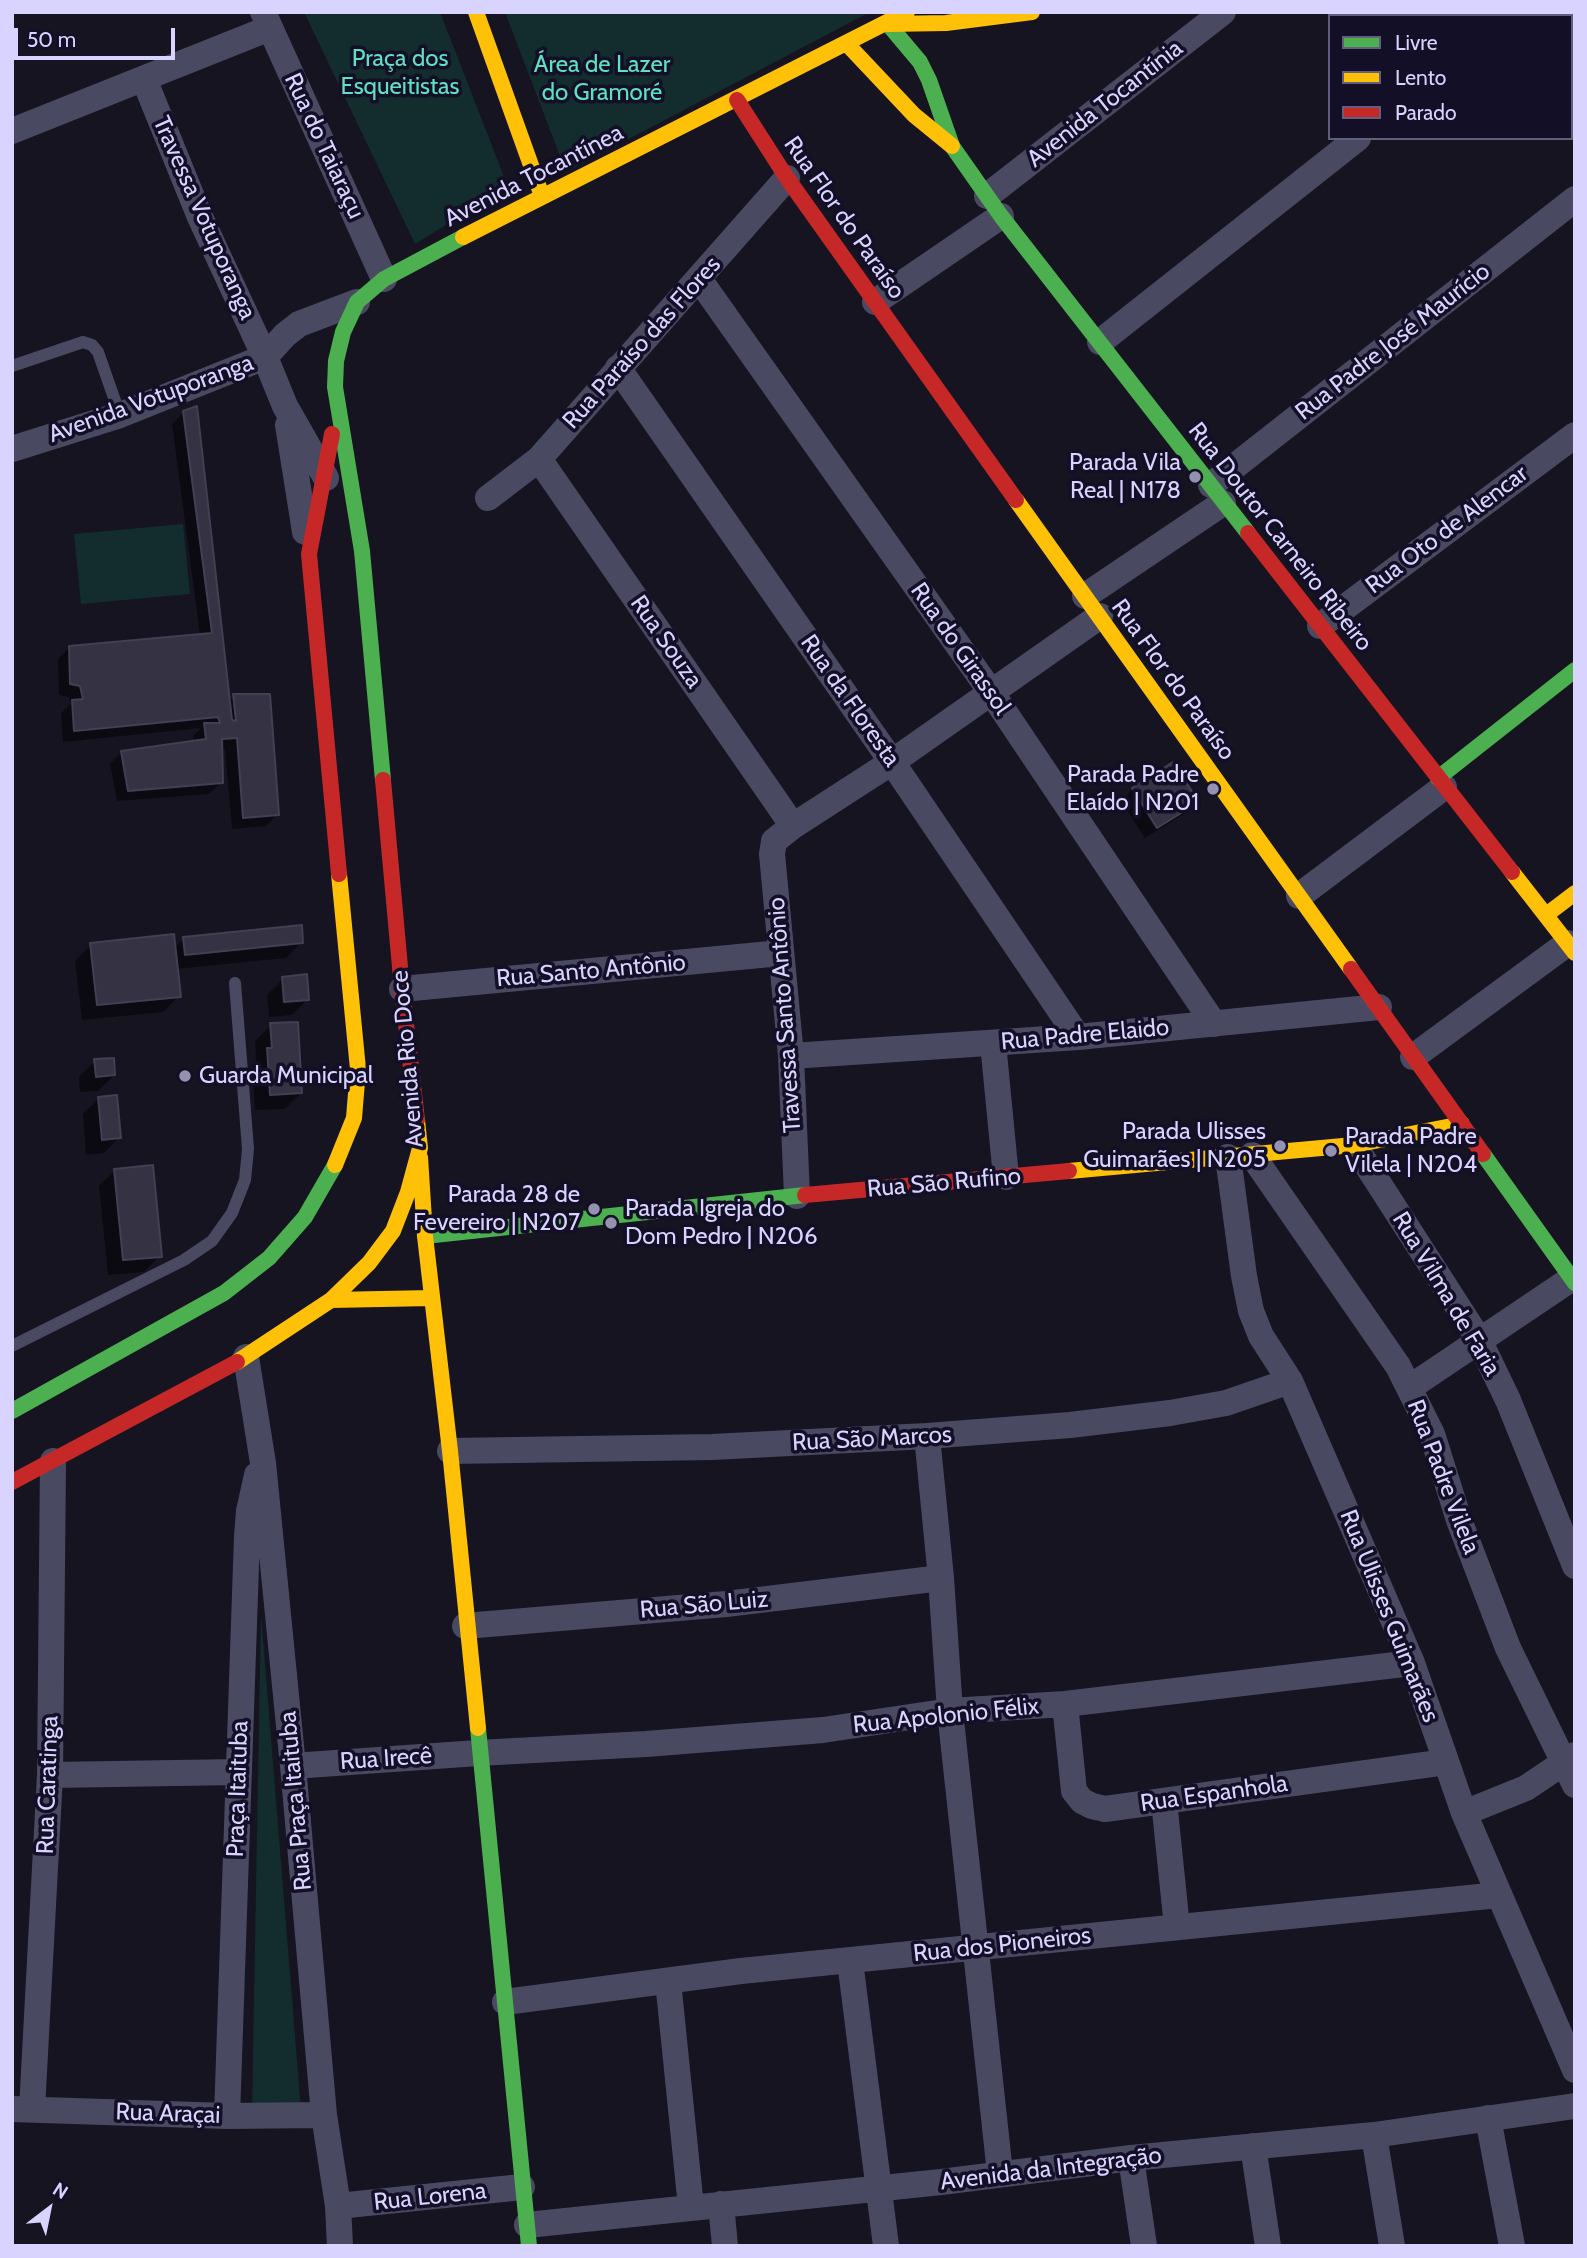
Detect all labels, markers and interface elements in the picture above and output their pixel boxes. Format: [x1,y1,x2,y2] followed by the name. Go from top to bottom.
[18,14,178,58] scale bar
[1328,14,1573,140] legend
[27,27,76,52] text: 50 m
[1395,30,1437,55] text: Livre
[1021,34,1189,174] street label: Avenida Tocantínia
[340,45,460,101] park label: Praça dos Esqueitistas
[534,51,670,107] park label: Área de Lazer do Gramoré
[1395,65,1446,90] text: Lento
[278,69,370,223] street label: Rua do Taiaraçu
[1395,100,1457,125] text: Parado
[146,112,262,324] street label: Travessa Votuporanga
[440,119,628,233] street label: Avenida Tocantínea
[777,131,911,305] street label: Rua Flor do Paraíso
[557,251,727,435] street label: Rua Paraíso das Flores
[1290,257,1496,427] street label: Rua Padre José Maurício
[45,349,257,449] street label: Avenida Votuporanga
[1182,417,1378,657] street label: Rua Doutor Carneiro Ribeiro
[1069,449,1181,505] place label: Parada Vila Real | N178
[1360,460,1534,600] street label: Rua Oto de Alencar
[1187,469,1203,485] marker: Parada Vila Real | N178
[904,578,1016,720] street label: Rua do Girassol
[624,590,708,694] street label: Rua Souza
[1105,594,1241,766] street label: Rua Flor do Paraíso
[794,630,906,772] street label: Rua da Floresta
[1067,761,1199,817] place label: Parada Padre Elaído | N201
[1205,781,1221,797] marker: Parada Padre Elaído | N201
[762,896,808,1134] street label: Travessa Santo Antônio
[495,948,687,994] street label: Rua Santo Antônio
[386,969,430,1149] street label: Avenida Rio Doce
[1000,1013,1170,1057] street label: Rua Padre Elaido
[199,1062,373,1090] place label: Guarda Municipal
[177,1068,193,1084] marker: Guarda Municipal
[1083,1118,1266,1174] place label: Parada Ulisses Guimarães | N205
[1345,1123,1477,1179] place label: Parada Padre Vilela | N204
[1272,1138,1288,1154] marker: Parada Ulisses Guimarães | N205
[1323,1143,1339,1159] marker: Parada Padre Vilela | N204
[866,1162,1022,1204] street label: Rua São Rufino
[413,1181,580,1237] place label: Parada 28 de Fevereiro | N207
[625,1195,818,1251] place label: Parada Igreja do Dom Pedro | N206
[586,1201,602,1217] marker: Parada 28 de Fevereiro | N207
[1386,1207,1506,1381] street label: Rua Vilma de Faria
[603,1215,619,1231] marker: Parada Igreja do Dom Pedro | N206
[1400,1396,1486,1558] street label: Rua Padre Vilela
[791,1420,953,1458] street label: Rua São Marcos
[1333,1506,1445,1726] street label: Rua Ulisses Guimarães
[639,1585,769,1625] street label: Rua São Luiz
[852,1692,1040,1740] street label: Rua Apolonio Félix
[274,1710,318,1892] street label: Rua Praça Itaituba
[31,1715,65,1855] street label: Rua Caratinga
[221,1720,255,1858] street label: Praça Itaituba
[339,1741,433,1777] street label: Rua Irecê
[1138,1769,1290,1819] street label: Rua Espanhola
[912,1921,1092,1969] street label: Rua dos Pioneiros
[115,2098,221,2130] street label: Rua Araçai
[939,2141,1163,2197] street label: Avenida da Integração
[14,2174,84,2244] north arrow
[49,2177,72,2204] text: N
[372,2177,488,2217] street label: Rua Lorena

